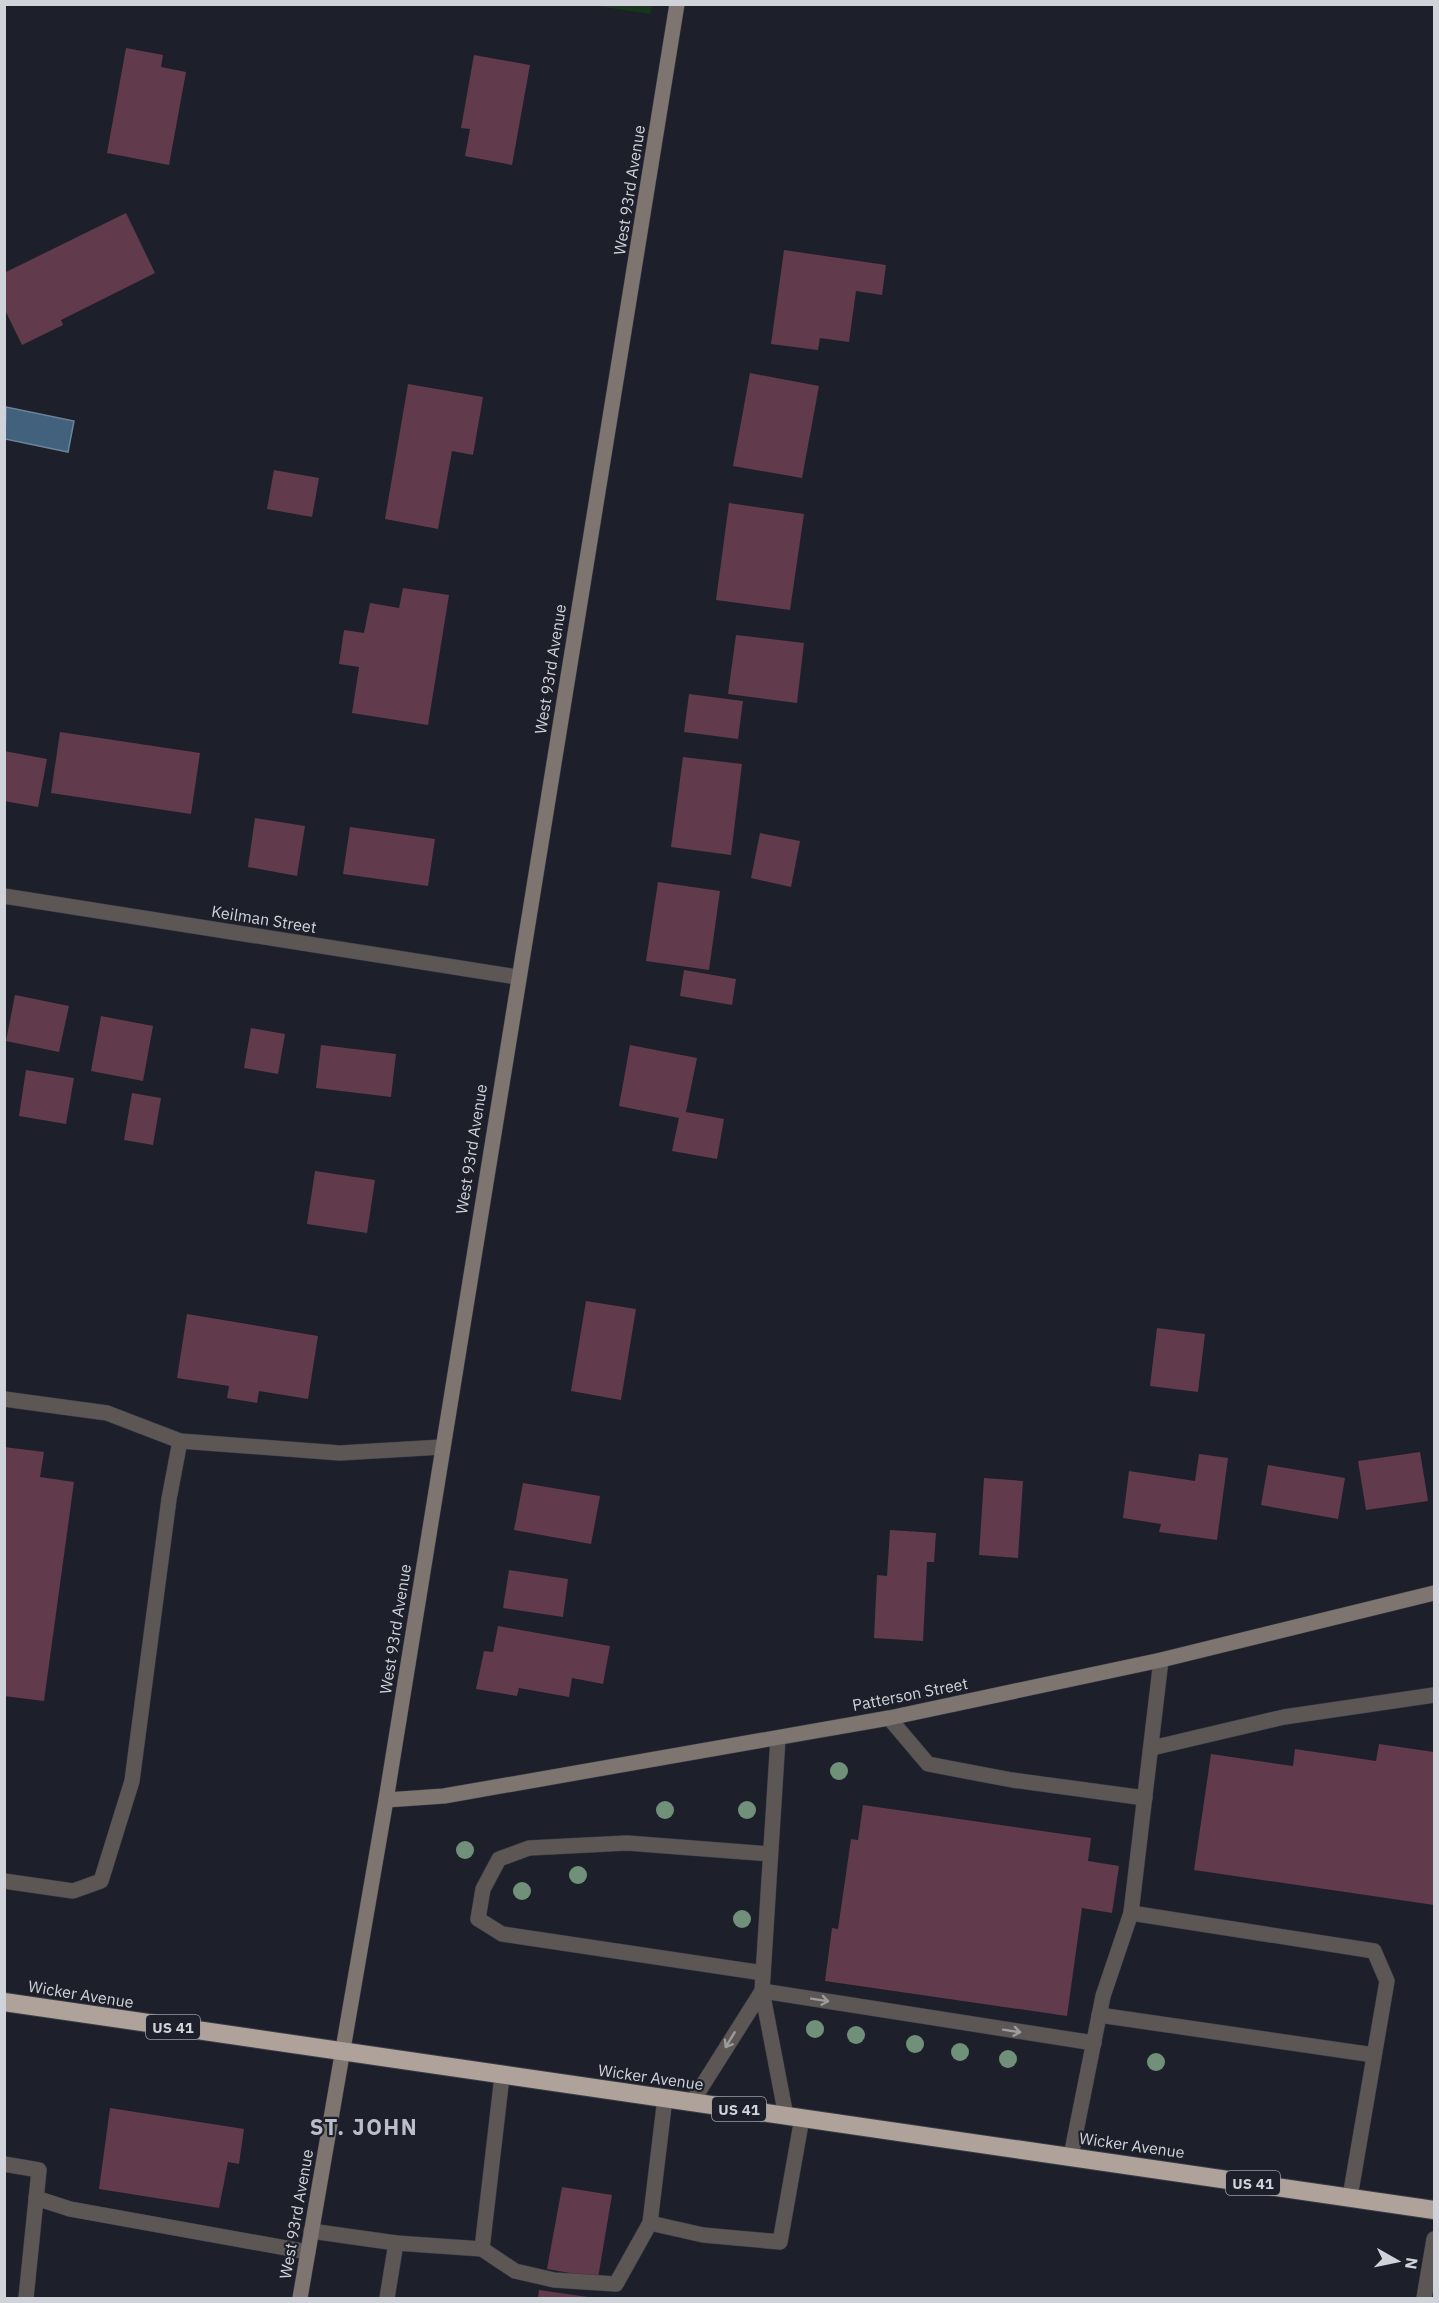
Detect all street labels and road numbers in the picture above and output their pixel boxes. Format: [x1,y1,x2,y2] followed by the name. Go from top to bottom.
[609,123,649,256] street label: West 93rd Avenue
[530,602,570,735] street label: West 93rd Avenue
[210,901,318,937] street label: Keilman Street
[451,1082,491,1215] street label: West 93rd Avenue
[375,1562,415,1695] street label: West 93rd Avenue
[851,1673,969,1715] street label: Patterson Street
[27,1976,135,2012] street label: Wicker Avenue
[146,2015,200,2039] road number: US 41
[597,2060,705,2094] street label: Wicker Avenue
[712,2097,766,2121] road number: US 41
[1078,2128,1186,2162] street label: Wicker Avenue
[275,2147,317,2280] street label: West 93rd Avenue
[1226,2171,1280,2195] road number: US 41

